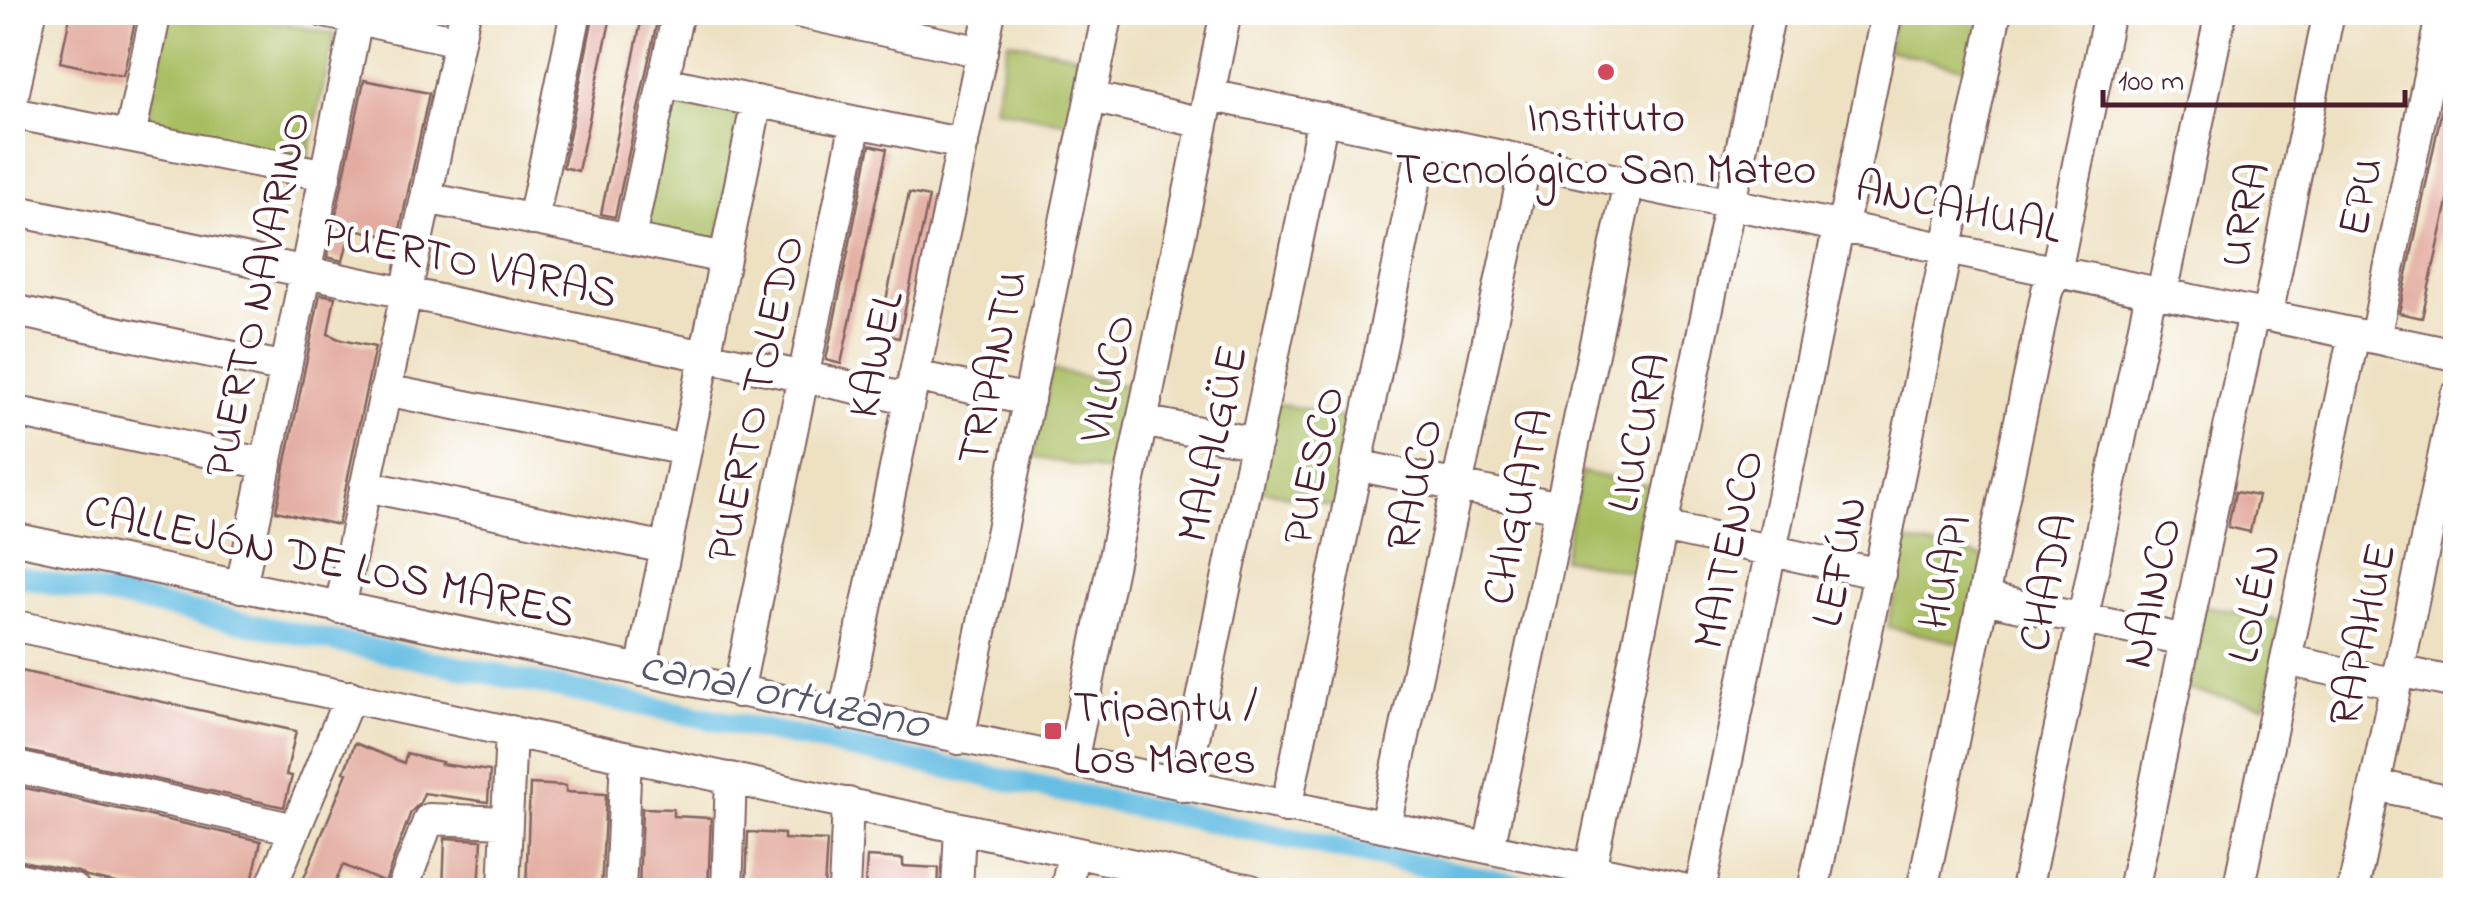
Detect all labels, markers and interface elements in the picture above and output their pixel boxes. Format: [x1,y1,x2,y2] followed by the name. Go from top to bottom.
[2103,45,2406,107] scale bar
[1595,61,1617,83] marker: Instituto Tecnológico San Mateo
[2118,61,2184,105] text: 100 m
[1395,87,1817,206] place label: Instituto Tecnológico San Mateo
[189,106,331,484] street label: PUERTO NAVARINO
[2322,152,2403,243] street label: EPU
[1849,156,2068,264] street label: ANCAHUAL
[2204,156,2290,274] street label: URRA
[315,201,623,328] street label: PUERTO VARAS
[691,230,825,568] street label: PUERTO TOLEDO
[942,265,1048,471] street label: TRIPANTU
[832,285,924,425] street label: KAWEL
[1064,309,1156,450] street label: VILUCO
[1162,339,1268,549] street label: MALALGÜE
[1592,347,1690,519] street label: LIUCURA
[1267,380,1365,552] street label: PUESCO
[1467,403,1573,611] street label: CHIGUATA
[1371,413,1463,557] street label: RAUCO
[1678,444,1784,656] street label: MAITENCO
[77,480,580,648] street label: CALLEJÓN DE LOS MARES
[1796,491,1888,633] street label: LEFÚN
[1903,508,1991,636] street label: HUAPI
[2003,508,2097,658] street label: CHADA
[2106,512,2202,674] street label: NAINCO
[2313,537,2416,733] street label: RAPAHUE
[2212,538,2302,670] street label: LOLÉN
[632,631,937,761] water label: canal ortuzano
[1073,677,1258,795] place label: Tripantu / Los Mares
[1042,720,1064,742] marker: Tripantu / Los Mares

